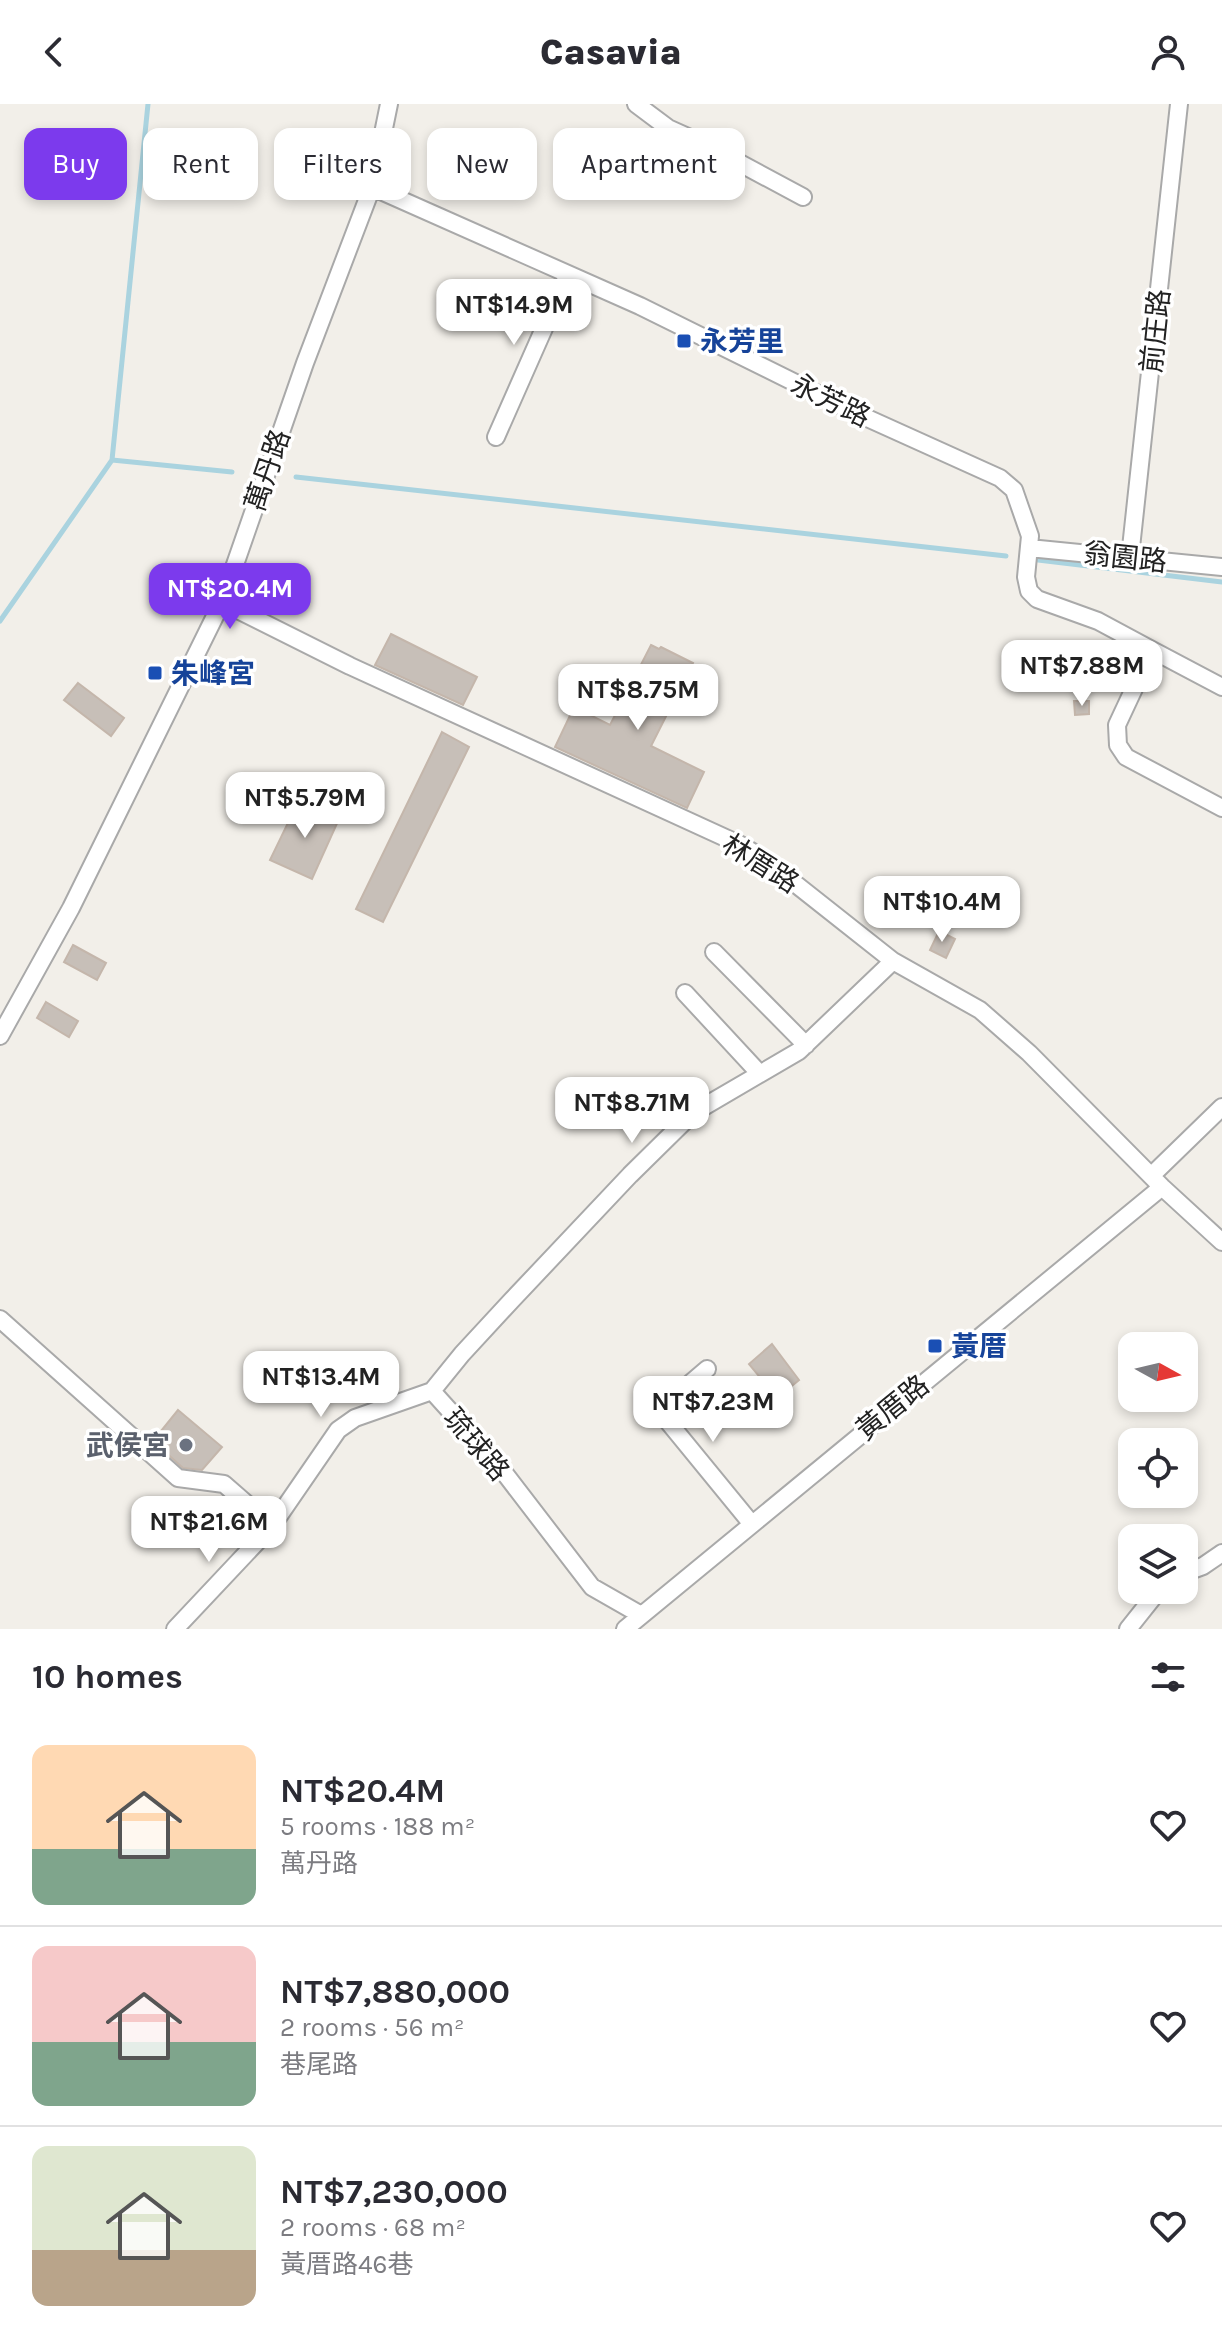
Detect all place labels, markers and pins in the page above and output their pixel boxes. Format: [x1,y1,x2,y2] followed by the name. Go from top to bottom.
[431,279,597,347] pin: NT$14.9M
[700,325,784,358] place label: 永芳里
[675,332,693,350] marker: 永芳里
[147,563,313,631] pin: NT$20.4M
[999,640,1165,708] pin: NT$7.88M
[171,657,255,690] place label: 朱峰宮
[146,664,164,682] marker: 朱峰宮
[555,664,721,732] pin: NT$8.75M
[222,772,388,840] pin: NT$5.79M
[859,876,1025,944] pin: NT$10.4M
[549,1077,715,1145] pin: NT$8.71M
[951,1330,1007,1363] place label: 黃厝
[926,1337,944,1355] marker: 黃厝
[238,1351,404,1419] pin: NT$13.4M
[630,1376,796,1444] pin: NT$7.23M
[86,1429,170,1462] place label: 武侯宮
[177,1436,195,1454] marker: 武侯宮
[126,1496,292,1564] pin: NT$21.6M

